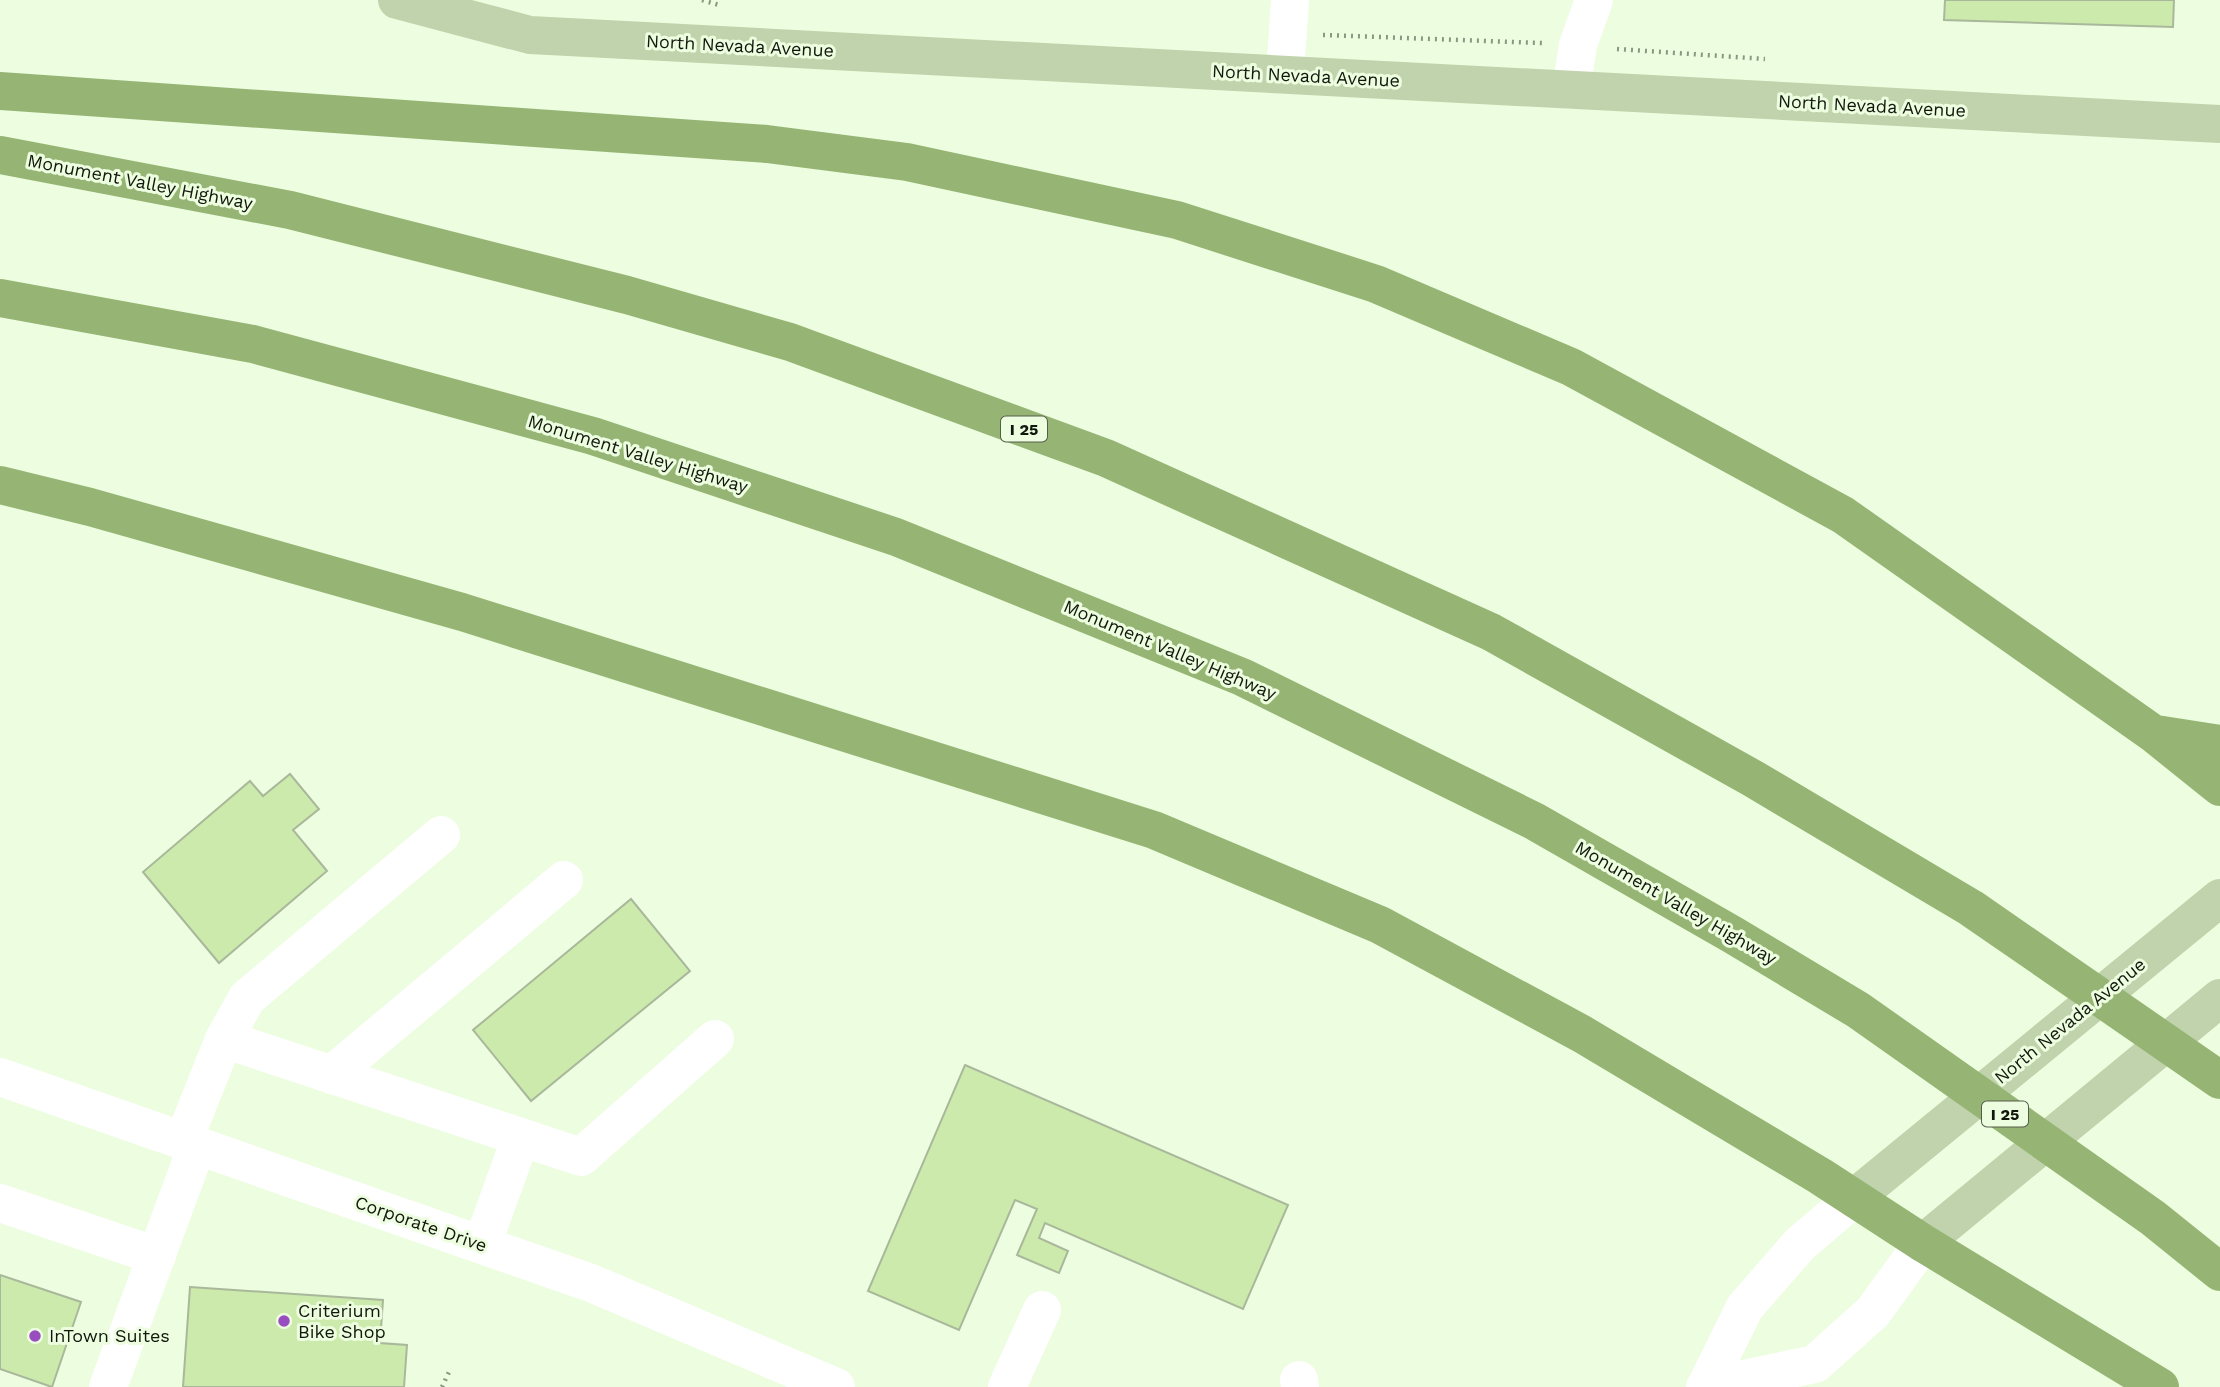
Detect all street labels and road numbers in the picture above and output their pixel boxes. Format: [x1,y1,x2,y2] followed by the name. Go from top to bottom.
[646,30,835,61] street label: North Nevada Avenue
[1212,60,1401,91] street label: North Nevada Avenue
[1778,90,1967,121] street label: North Nevada Avenue
[26,149,255,214] street label: Monument Valley Highway
[526,410,751,497] street label: Monument Valley Highway
[1001,416,1047,442] road number: I 25
[1061,595,1280,704] street label: Monument Valley Highway
[1572,836,1781,969] street label: Monument Valley Highway
[1990,953,2149,1088] street label: North Nevada Avenue
[1982,1102,2028,1126] road number: I 25
[352,1191,490,1256] street label: Corporate Drive

